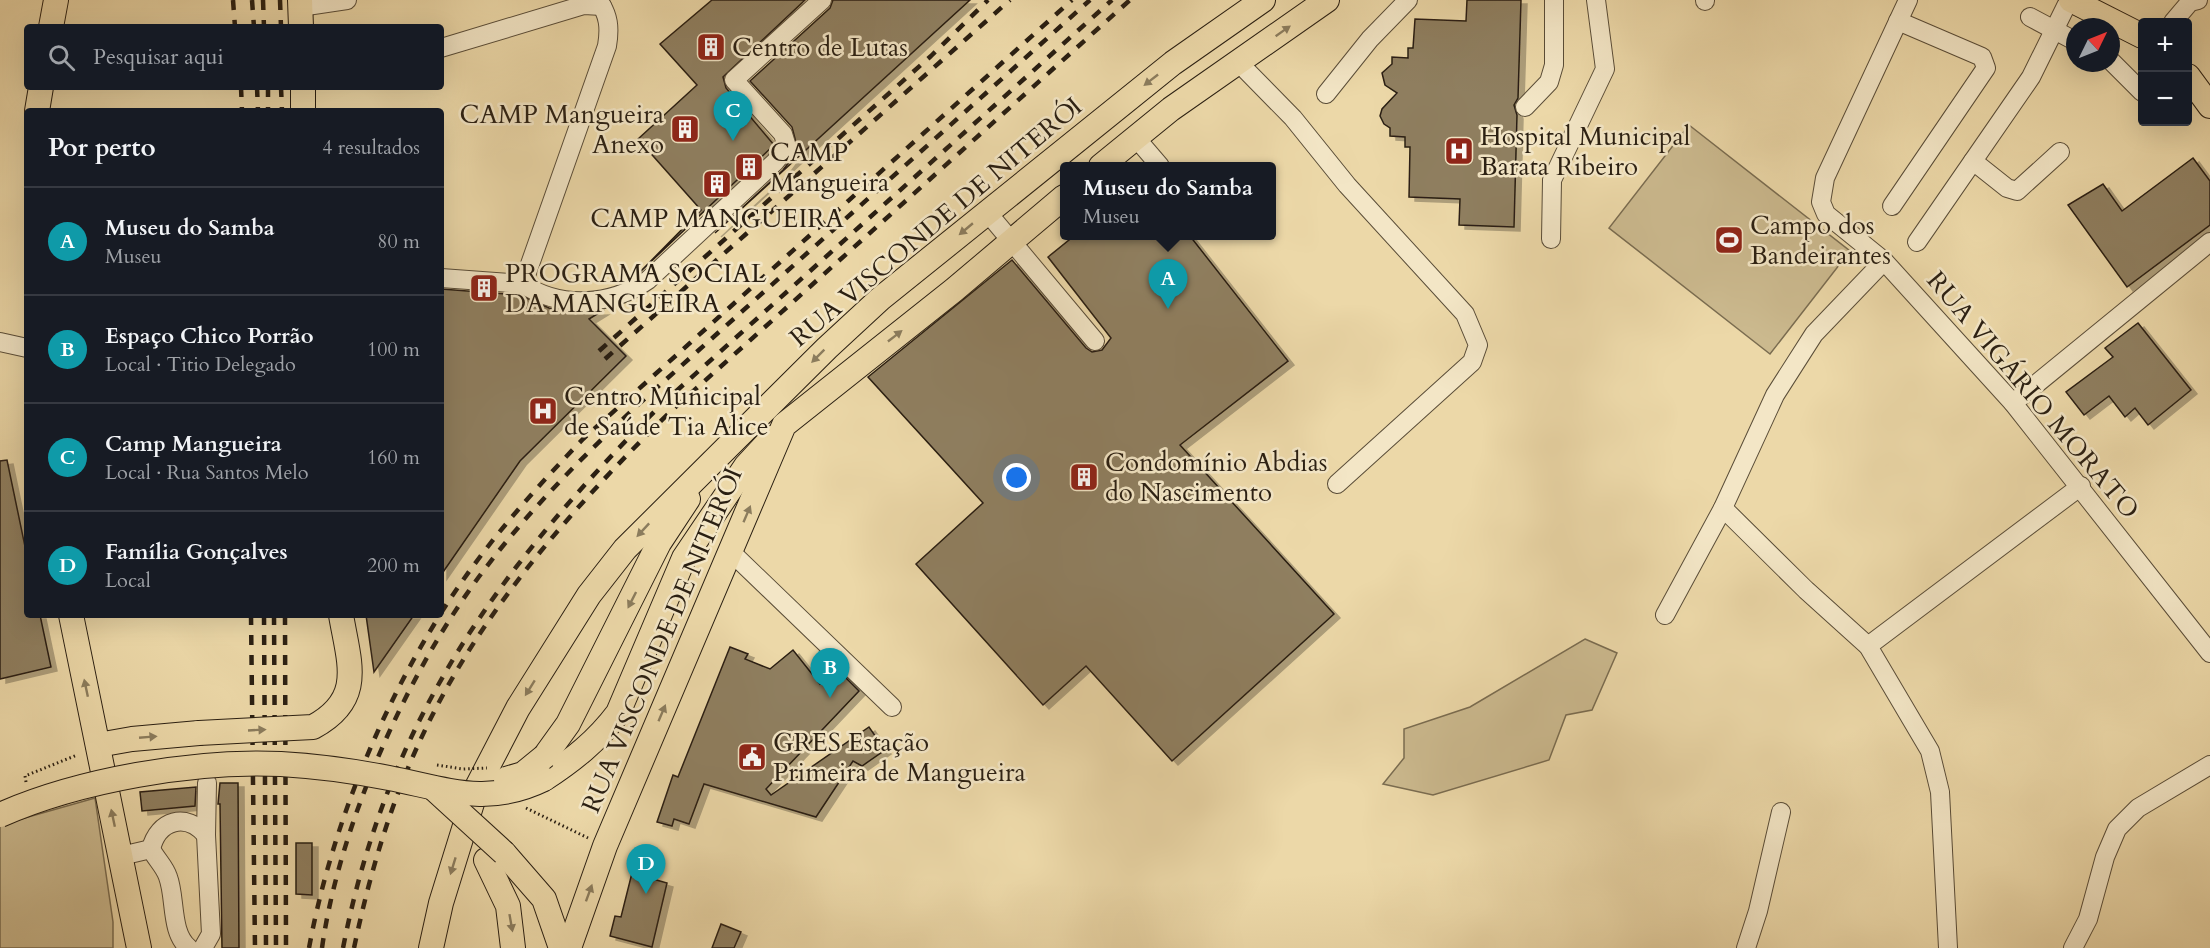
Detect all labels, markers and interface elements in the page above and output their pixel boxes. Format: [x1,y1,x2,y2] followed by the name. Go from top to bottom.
[2066,18,2120,72] north arrow
[2138,18,2192,126] map controls
[2138,18,2192,72] button: +
[24,24,444,90] search box
[1274,25,1290,37] one-way arrow
[732,30,908,65] place label: Centro de Lutas
[695,31,727,63] building icon: Centro de Lutas
[45,41,78,74] icon: search
[93,42,224,72] text: Pesquisar aqui
[2138,72,2192,126] button: −
[1143,74,1158,86] one-way arrow
[782,89,1090,355] street label: RUA VISCONDE DE NITERÓI
[714,92,752,141] pin: C
[460,97,664,162] place label: CAMP Mangueira Anexo
[669,113,701,145] building icon: CAMP Mangueira Anexo
[1480,119,1691,184] place label: Hospital Municipal Barata Ribeiro
[48,130,156,165] text: Por perto
[322,134,420,161] text: 4 resultados
[770,135,889,200] place label: CAMP Mangueira
[1443,135,1475,167] hospital icon: Hospital Municipal Barata Ribeiro
[733,151,765,183] building icon: CAMP Mangueira
[1060,162,1276,240] popup
[701,168,733,200] building icon: CAMP MANGUEIRA
[1083,173,1253,203] text: Museu do Samba
[590,201,844,236] place label: CAMP MANGUEIRA
[1083,203,1140,230] text: Museu
[1750,208,1891,273] place label: Campo dos Bandeirantes
[105,213,275,243] text: Museu do Samba
[958,223,974,236] one-way arrow
[1713,224,1745,256] sports icon: Campo dos Bandeirantes
[60,228,75,255] text: A
[377,228,420,255] text: 80 m
[105,243,162,270] text: Museu
[505,256,767,321] place label: PROGRAMA SOCIAL DA MANGUEIRA
[1148,260,1188,309] pin: A
[1919,264,2147,526] street label: RUA VIGÁRIO MORATO
[468,272,500,304] building icon: PROGRAMA SOCIAL DA MANGUEIRA
[105,321,314,351] text: Espaço Chico Porrão
[887,330,903,343] one-way arrow
[60,336,75,363] text: B
[367,336,420,363] text: 100 m
[811,349,826,363] one-way arrow
[105,351,296,378] text: Local · Titio Delegado
[564,379,768,444] place label: Centro Municipal de Saúde Tia Alice
[527,395,559,427] hospital icon: Centro Municipal de Saúde Tia Alice
[105,429,282,459] text: Camp Mangueira
[60,444,75,471] text: C
[367,444,420,471] text: 160 m
[1105,445,1328,510] place label: Condomínio Abdias do Nascimento
[105,459,308,486] text: Local · Rua Santos Melo
[1068,461,1100,493] building icon: Condomínio Abdias do Nascimento
[573,462,751,818] street label: RUA VISCONDE DE NITERÓI
[1002,463,1031,492] your location
[743,505,752,523] one-way arrow
[636,523,650,538] one-way arrow
[105,537,288,567] text: Família Gonçalves
[59,552,76,579] text: D
[367,552,420,579] text: 200 m
[105,567,151,594] text: Local
[627,592,637,609] one-way arrow
[810,648,850,698] pin: B
[81,678,90,697] one-way arrow
[524,680,536,696] one-way arrow
[658,704,667,721] one-way arrow
[248,725,267,735] one-way arrow
[773,725,1026,790] place label: GRES Estação Primeira de Mangueira
[139,733,158,742] one-way arrow
[736,741,768,773] public building icon: GRES Estação Primeira de Mangueira
[108,809,117,828] one-way arrow
[626,844,666,894] pin: D
[448,857,457,875] one-way arrow
[584,884,594,902] one-way arrow
[506,913,515,932] one-way arrow

